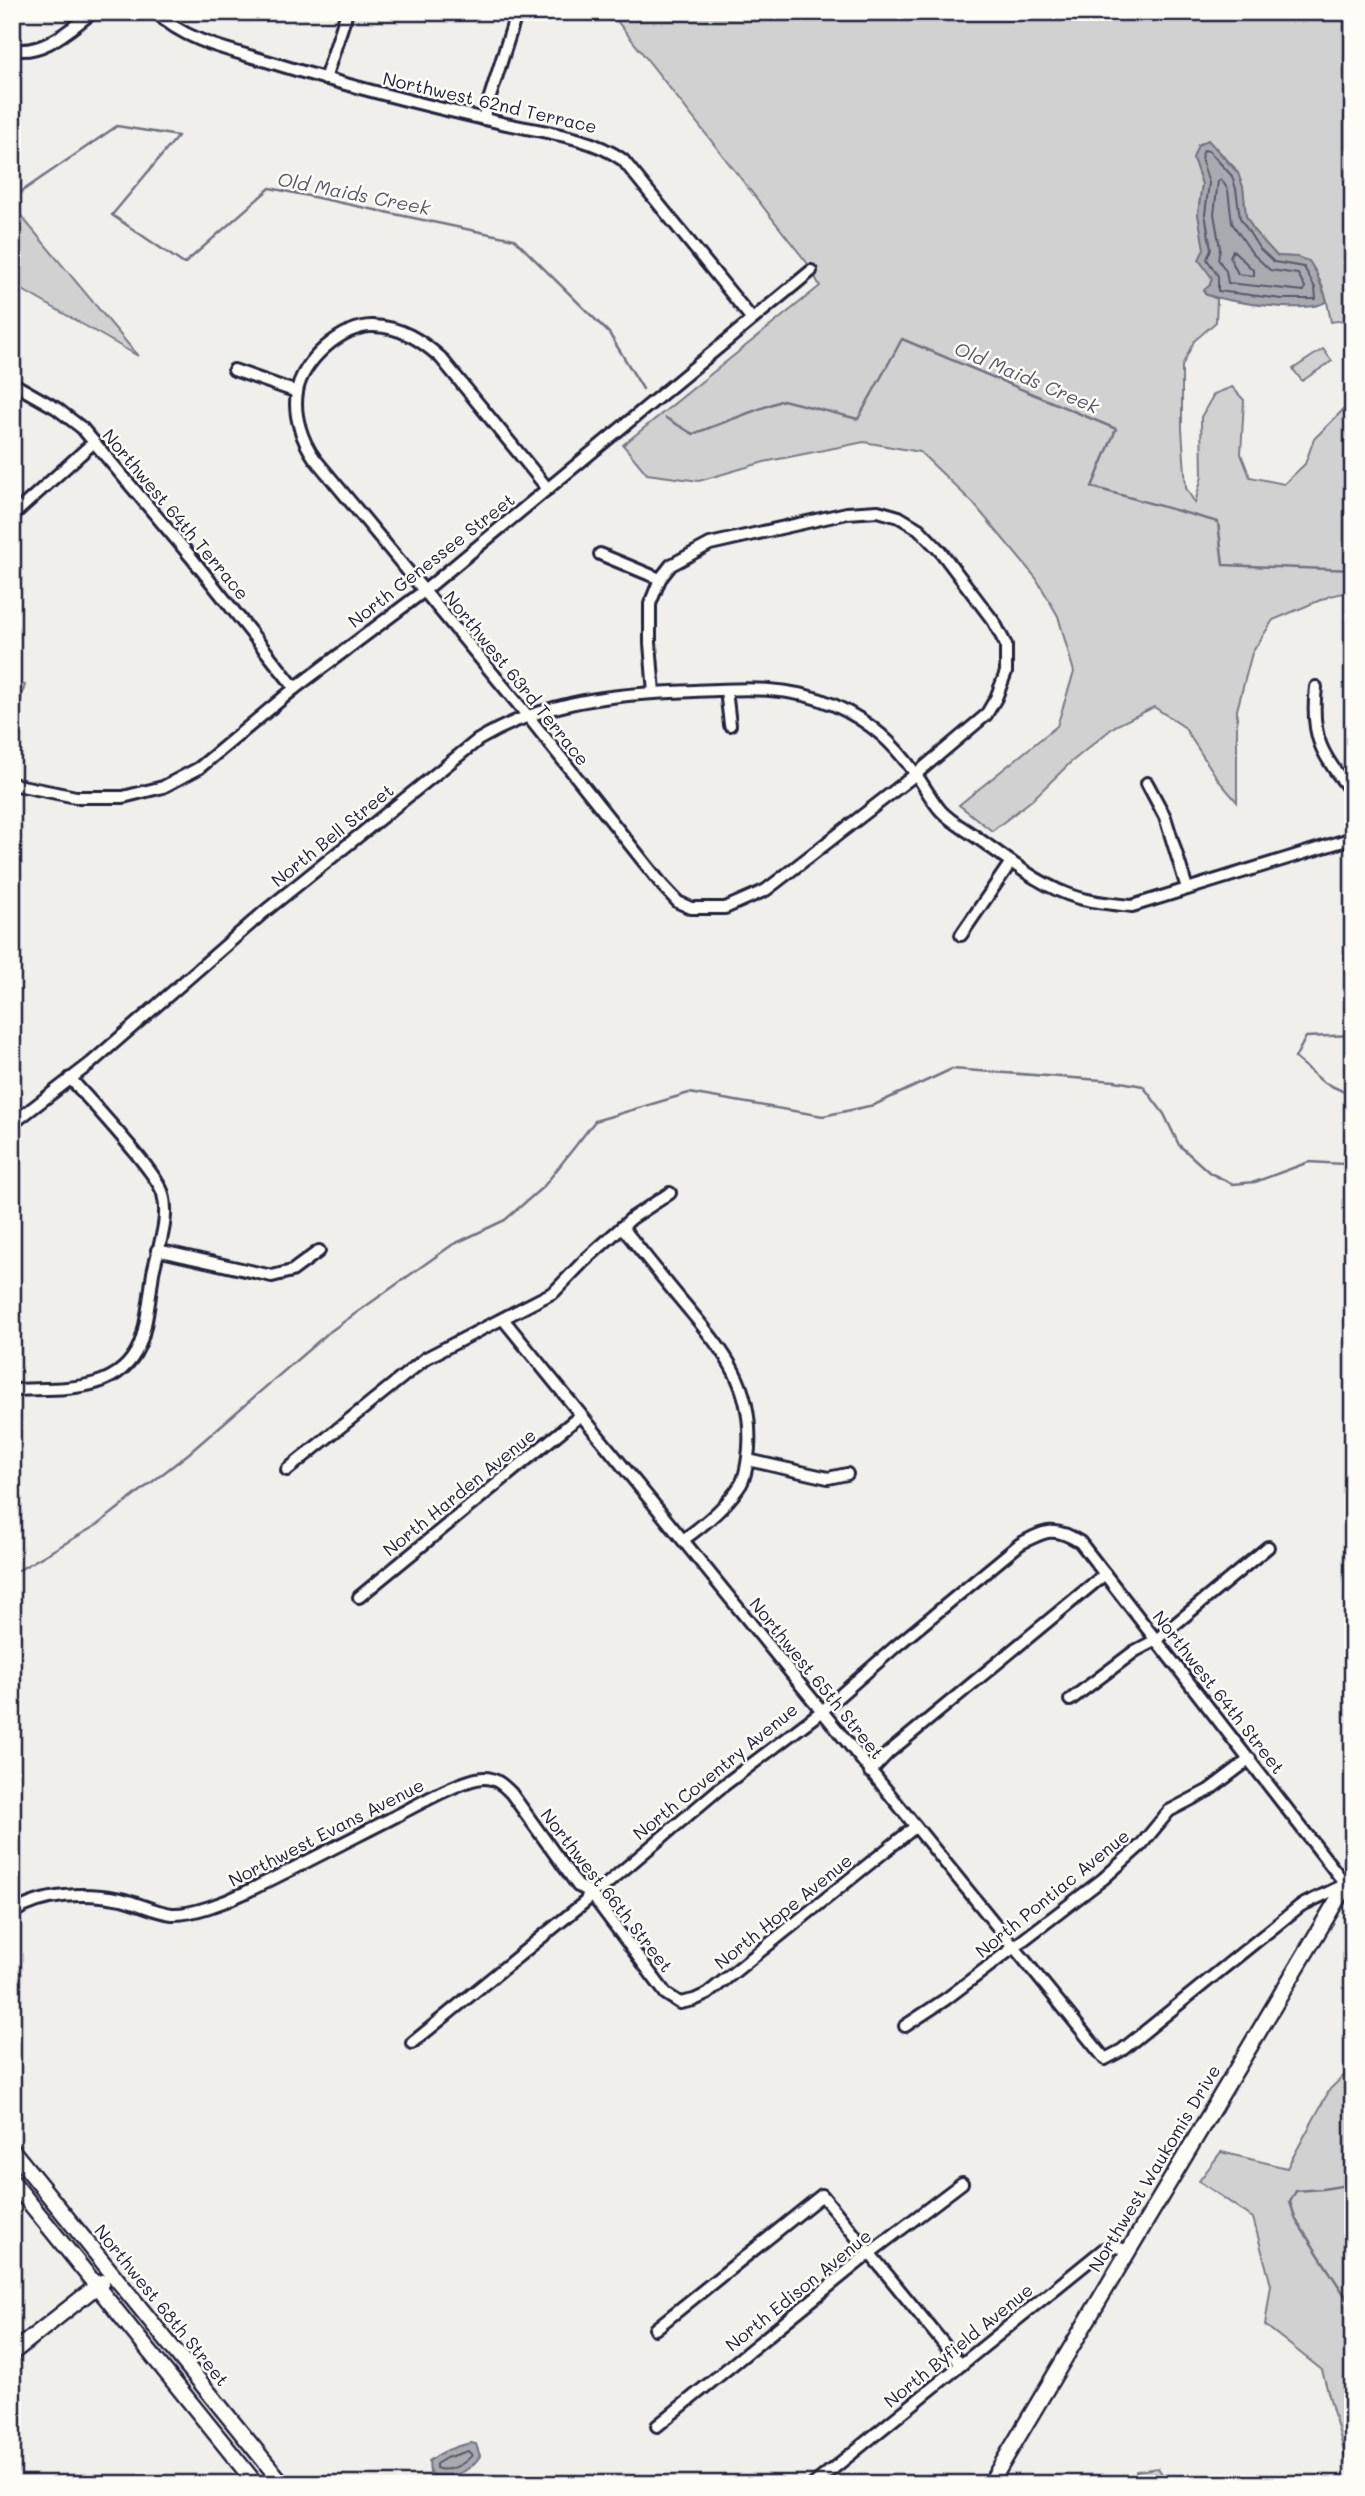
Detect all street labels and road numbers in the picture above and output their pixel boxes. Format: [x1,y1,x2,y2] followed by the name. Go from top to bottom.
[381,66,599,138] street label: Northwest 62nd Terrace
[97,424,255,604] street label: Northwest 64th Terrace
[343,487,519,633] street label: North Genessee Street
[439,586,595,770] street label: Northwest 63rd Terrace
[266,778,398,892] street label: North Bell Street
[377,1423,541,1561] street label: North Harden Avenue
[744,1592,890,1764] street label: Northwest 65th Street
[1148,1605,1290,1779] street label: Northwest 64th Street
[628,1697,802,1845] street label: North Coventry Avenue
[224,1772,428,1892] street label: Northwest Evans Avenue
[536,1803,678,1977] street label: Northwest 66th Street
[970,1823,1134,1963] street label: North Pontiac Avenue
[709,1848,857,1974] street label: North Hope Avenue
[1083,2060,1225,2276] street label: Northwest Waukomis Drive
[89,2219,235,2391] street label: Northwest 68th Street
[720,2224,876,2356] street label: North Edison Avenue
[879,2277,1037,2413] street label: North Byfield Avenue

